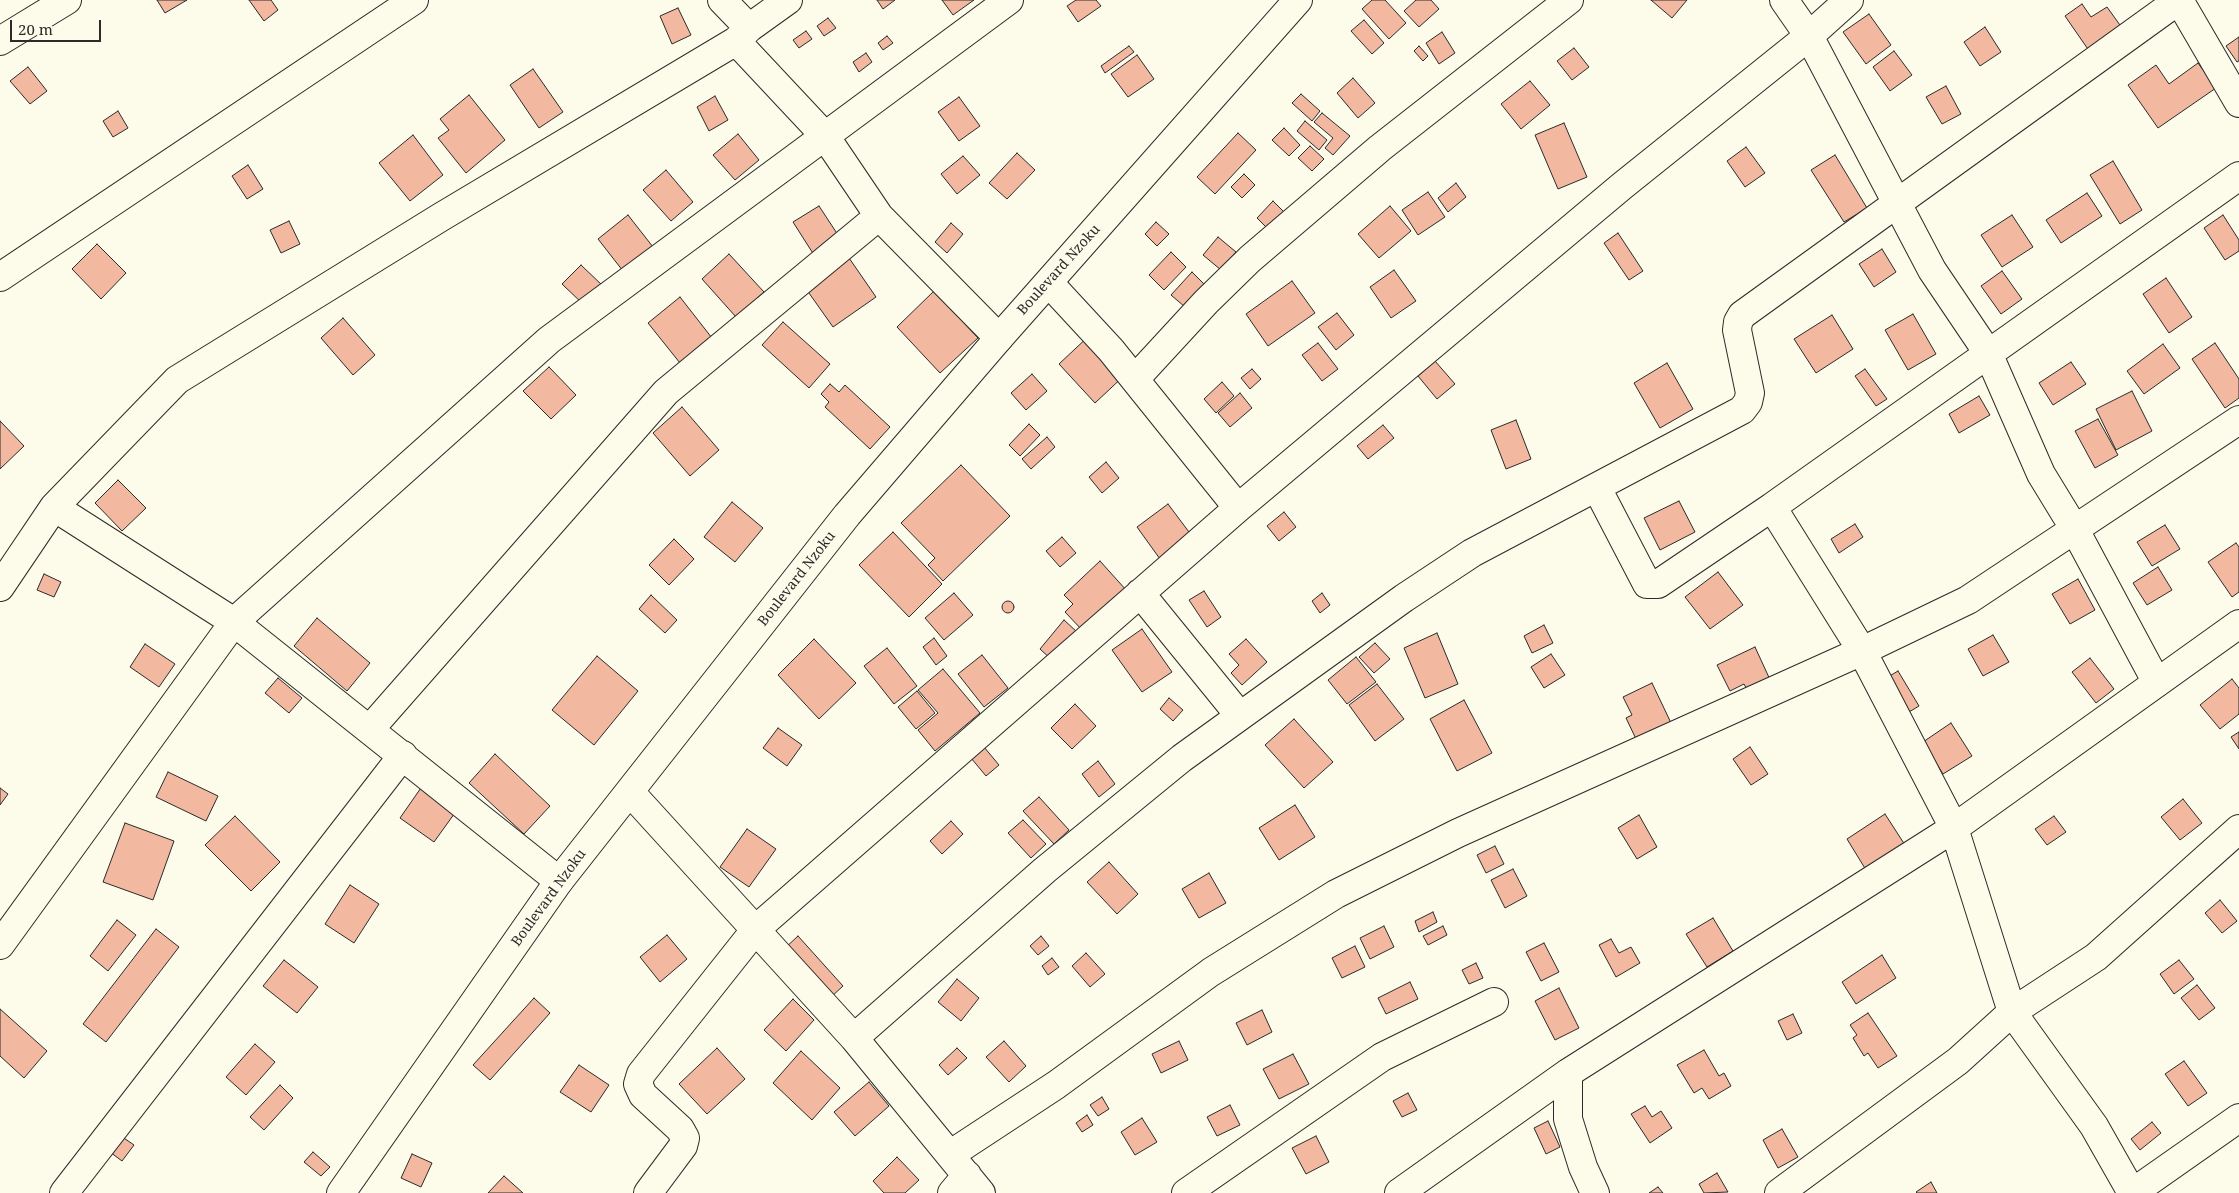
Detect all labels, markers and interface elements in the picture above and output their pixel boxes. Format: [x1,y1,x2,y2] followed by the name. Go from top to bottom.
[12,10,104,42] scale bar
[18,19,53,39] text: 20 m
[1014,221,1104,319] street label: Boulevard Nzoku
[755,528,839,630] street label: Boulevard Nzoku
[508,846,590,950] street label: Boulevard Nzoku

